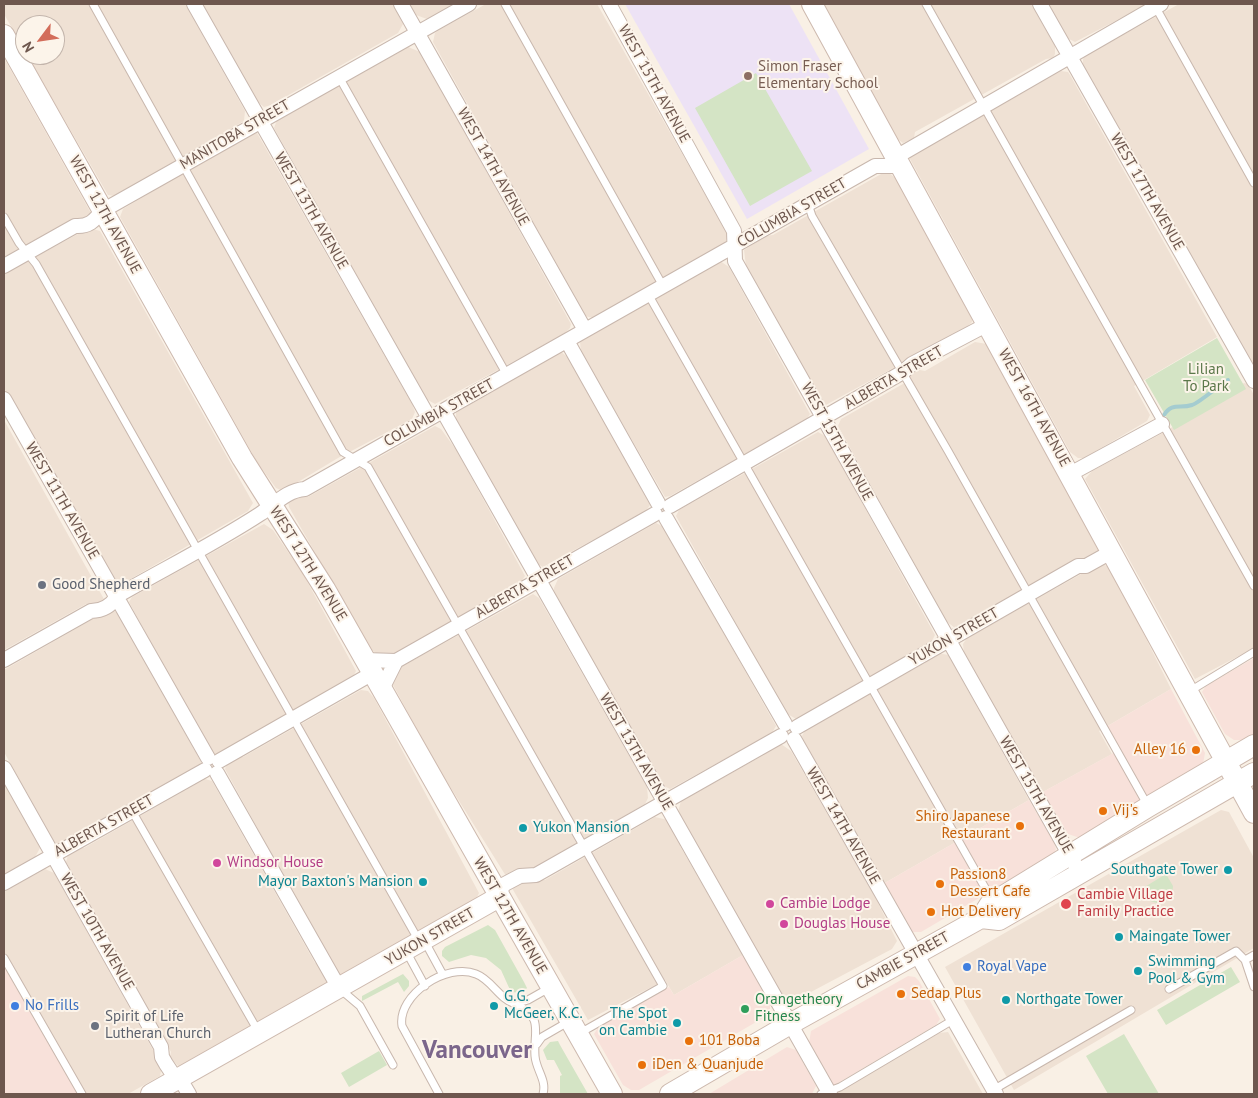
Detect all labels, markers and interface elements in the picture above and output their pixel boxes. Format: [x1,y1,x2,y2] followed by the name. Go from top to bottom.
[15,15,65,65] north arrow
[614,22,694,146] street label: WEST 15TH AVENUE
[18,39,38,56] text: N
[758,58,878,93] place label: Simon Fraser Elementary School
[742,70,754,82] marker: Simon Fraser Elementary School
[177,96,293,174] street label: MANITOBA STREET
[453,105,533,229] street label: WEST 14TH AVENUE
[1106,130,1188,254] street label: WEST 17TH AVENUE
[270,149,352,273] street label: WEST 13TH AVENUE
[65,153,145,277] street label: WEST 12TH AVENUE
[734,174,850,252] street label: COLUMBIA STREET
[841,342,947,414] street label: ALBERTA STREET
[994,346,1074,470] street label: WEST 16TH AVENUE
[1183,361,1229,396] park label: Lilian To Park
[381,375,497,451] street label: COLUMBIA STREET
[797,380,877,504] street label: WEST 15TH AVENUE
[21,439,103,563] street label: WEST 11TH AVENUE
[265,503,351,625] street label: WEST 12TH AVENUE
[472,551,578,623] street label: ALBERTA STREET
[52,576,150,594] place label: Good Shepherd
[36,579,48,591] marker: Good Shepherd
[906,604,1002,670] street label: YUKON STREET
[595,690,677,814] street label: WEST 13TH AVENUE
[995,733,1077,857] street label: WEST 15TH AVENUE
[1134,741,1186,759] place label: Alley 16
[1190,744,1202,756] marker: Alley 16
[802,764,884,888] street label: WEST 14TH AVENUE
[51,791,157,861] street label: ALBERTA STREET
[1113,802,1138,820] place label: Vij's
[1097,805,1109,817] marker: Vij's
[916,808,1010,843] place label: Shiro Japanese Restaurant
[533,819,630,837] place label: Yukon Mansion
[1014,820,1026,832] marker: Shiro Japanese Restaurant
[517,822,529,834] marker: Yukon Mansion
[227,854,323,872] place label: Windsor House
[469,854,551,978] street label: WEST 12TH AVENUE
[211,857,223,869] marker: Windsor House
[1111,861,1218,879] place label: Southgate Tower
[1222,864,1234,876] marker: Southgate Tower
[950,866,1030,901] place label: Passion8 Dessert Cafe
[56,870,138,994] street label: WEST 10TH AVENUE
[258,873,413,891] place label: Mayor Baxton's Mansion
[417,876,429,888] marker: Mayor Baxton's Mansion
[934,878,946,890] marker: Passion8 Dessert Cafe
[1077,886,1174,921] place label: Cambie Village Family Practice
[780,895,870,913] place label: Cambie Lodge
[1059,897,1073,911] marker: Cambie Village Family Practice
[764,898,776,910] marker: Cambie Lodge
[941,903,1021,921] place label: Hot Delivery
[382,904,478,970] street label: YUKON STREET
[925,906,937,918] marker: Hot Delivery
[794,915,890,933] place label: Douglas House
[778,918,790,930] marker: Douglas House
[853,928,953,994] street label: CAMBIE STREET
[1129,928,1230,946] place label: Maingate Tower
[1113,931,1125,943] marker: Maingate Tower
[1148,953,1225,988] place label: Swimming Pool & Gym
[977,958,1047,976] place label: Royal Vape
[961,961,973,973] marker: Royal Vape
[1132,965,1144,977] marker: Swimming Pool & Gym
[911,985,981,1003] place label: Sedap Plus
[504,988,583,1023] place label: G.G. McGeer, K.C.
[895,988,907,1000] marker: Sedap Plus
[755,991,843,1026] place label: Orangetheory Fitness
[1016,991,1123,1009] place label: Northgate Tower
[1000,994,1012,1006] marker: Northgate Tower
[25,997,79,1015] place label: No Frills
[9,1000,21,1012] marker: No Frills
[488,1000,500,1012] marker: G.G. McGeer, K.C.
[739,1003,751,1015] marker: Orangetheory Fitness
[599,1005,667,1040] place label: The Spot on Cambie
[105,1008,211,1043] place label: Spirit of Life Lutheran Church
[671,1017,683,1029] marker: The Spot on Cambie
[89,1020,101,1032] marker: Spirit of Life Lutheran Church
[699,1032,760,1050] place label: 101 Boba
[683,1035,695,1047] marker: 101 Boba
[422,1036,532,1066] district label: Vancouver
[652,1056,764,1074] place label: iDen & Quanjude
[636,1059,648,1071] marker: iDen & Quanjude

